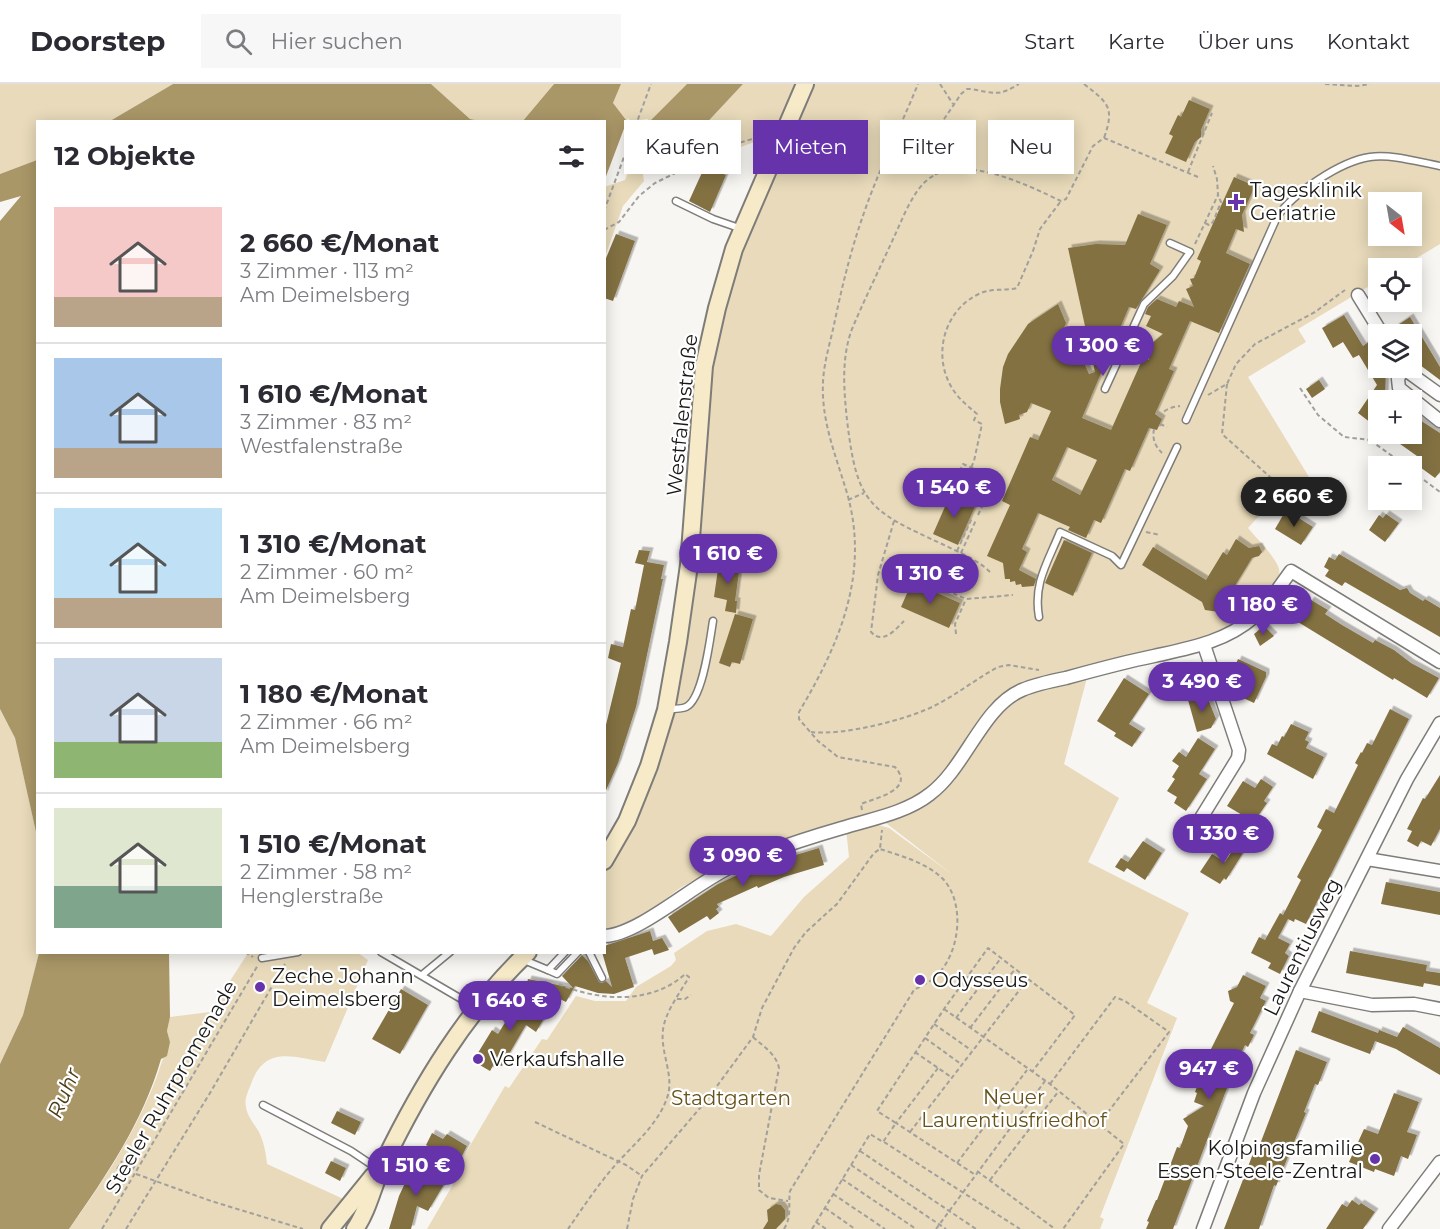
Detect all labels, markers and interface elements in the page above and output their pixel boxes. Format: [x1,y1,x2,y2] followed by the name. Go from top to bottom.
[201,14,621,68] search box
[30,24,165,58] text: Doorstep
[222,25,255,58] icon: search
[270,28,403,55] text: Hier suchen
[1024,29,1075,54] text: Start
[1108,29,1165,54] text: Karte
[1198,29,1294,54] text: Über uns
[1327,29,1410,54] text: Kontakt
[624,120,741,174] chip: Kaufen
[753,120,868,174] chip: Mieten
[880,120,976,174] chip: Filter
[988,120,1074,174] chip: Neu
[54,140,195,172] text: 12 Objekte
[555,140,588,173] icon: filters
[1250,178,1362,225] place label: Tagesklinik Geriatrie
[1368,192,1422,246] north arrow
[1368,192,1422,510] map controls
[1227,193,1245,211] marker: Tagesklinik Geriatrie
[240,227,439,259] text: 2 660 €/Monat
[102,231,174,303] icon: home
[1368,258,1422,312] button: locate
[240,259,414,283] text: 3 Zimmer · 113 m²
[240,283,410,307] text: Am Deimelsberg
[1368,324,1422,378] button: layers
[1048,326,1158,377] pin: 1 300 €
[662,333,702,497] street label: Westfalenstraße
[1066,333,1140,357] text: 1 300 €
[240,378,428,410] text: 1 610 €/Monat
[102,382,174,454] icon: home
[1368,390,1422,444] button: +
[240,410,412,434] text: 3 Zimmer · 83 m²
[240,434,403,458] text: Westfalenstraße
[1368,456,1422,510] button: −
[899,468,1009,519] pin: 1 540 €
[917,475,991,499] text: 1 540 €
[1239,477,1349,528] pin: 2 660 €
[1255,484,1333,508] text: 2 660 €
[240,528,427,560] text: 1 310 €/Monat
[102,532,174,604] icon: home
[673,534,783,585] pin: 1 610 €
[693,541,763,565] text: 1 610 €
[875,554,985,605] pin: 1 310 €
[240,560,414,584] text: 2 Zimmer · 60 m²
[896,561,964,585] text: 1 310 €
[240,584,410,608] text: Am Deimelsberg
[1208,585,1318,636] pin: 1 180 €
[1228,592,1298,616] text: 1 180 €
[1147,662,1257,713] pin: 3 490 €
[1162,669,1242,693] text: 3 490 €
[240,678,428,710] text: 1 180 €/Monat
[102,682,174,754] icon: home
[240,710,412,734] text: 2 Zimmer · 66 m²
[240,734,410,758] text: Am Deimelsberg
[1168,814,1278,865] pin: 1 330 €
[1187,821,1259,845] text: 1 330 €
[240,828,427,860] text: 1 510 €/Monat
[102,832,174,904] icon: home
[688,836,798,887] pin: 3 090 €
[703,843,783,867] text: 3 090 €
[240,860,412,884] text: 2 Zimmer · 58 m²
[1258,874,1346,1020] street label: Laurentiusweg
[240,884,383,908] text: Henglerstraße
[272,964,414,1011] place label: Zeche Johann Deimelsberg
[932,968,1028,992] place label: Odysseus
[913,973,927,987] marker: Odysseus
[100,976,242,1198] street label: Steeler Ruhrpromenade
[253,980,267,994] marker: Zeche Johann Deimelsberg
[455,981,565,1032] pin: 1 640 €
[472,988,548,1012] text: 1 640 €
[490,1047,625,1071] place label: Verkaufshalle
[1167,1049,1251,1100] pin: 947 €
[471,1052,485,1066] marker: Verkaufshalle
[1179,1056,1239,1080] text: 947 €
[42,1063,85,1122] water label: Ruhr
[921,1085,1108,1132] park label: Neuer Laurentiusfriedhof
[671,1086,791,1110] park label: Stadtgarten
[1157,1136,1363,1183] place label: Kolpingsfamilie Essen-Steele-Zentral
[361,1146,471,1197] pin: 1 510 €
[1368,1152,1382,1166] marker: Kolpingsfamilie Essen-Steele-Zentral
[382,1153,450,1177] text: 1 510 €

